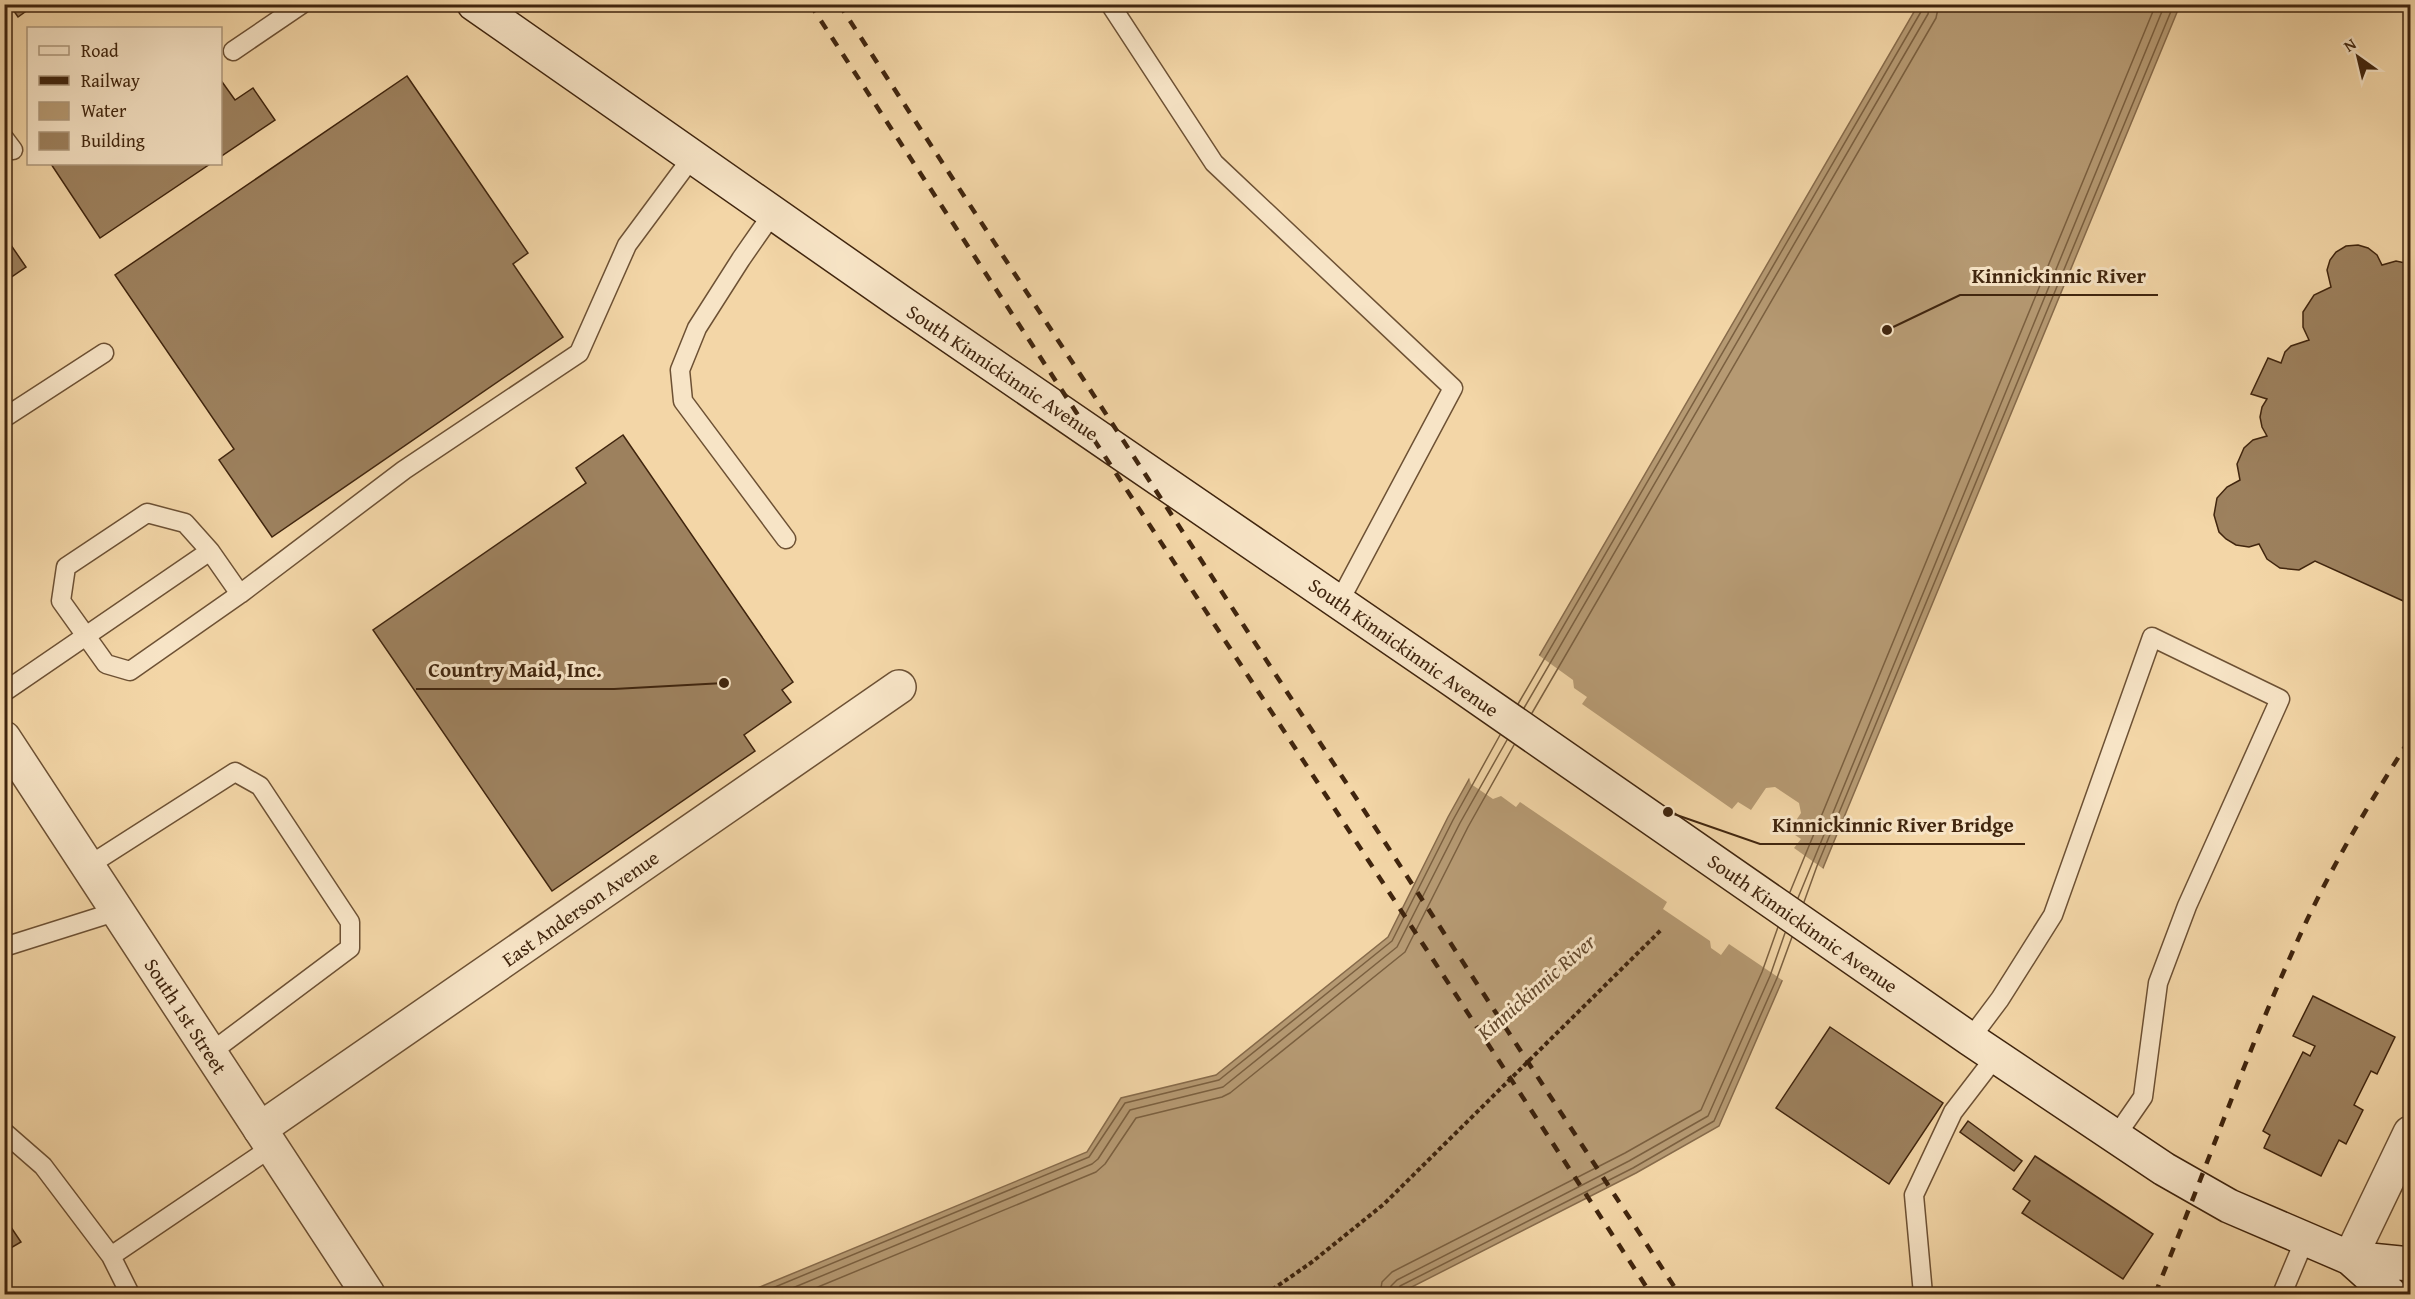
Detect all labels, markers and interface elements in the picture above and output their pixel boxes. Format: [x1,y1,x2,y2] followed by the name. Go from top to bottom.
[27,27,222,165] legend
[2328,27,2388,87] north arrow
[2338,31,2361,58] text: N
[81,37,119,64] text: Road
[81,67,140,94] text: Railway
[81,97,127,124] text: Water
[81,127,145,154] text: Building
[1960,256,2158,295] callout: Kinnickinnic River
[1972,260,2147,291] text: Kinnickinnic River
[901,297,1105,447] street label: South Kinnickinnic Avenue
[1303,570,1505,724] street label: South Kinnickinnic Avenue
[416,650,614,689] callout: Country Maid, Inc.
[428,654,602,685] text: Country Maid, Inc.
[1760,805,2025,844] callout: Kinnickinnic River Bridge
[1772,809,2014,840] text: Kinnickinnic River Bridge
[496,843,664,973] street label: East Anderson Avenue
[1702,846,1904,1000] street label: South Kinnickinnic Avenue
[1469,926,1603,1048] water label: Kinnickinnic River
[138,952,234,1080] street label: South 1st Street

